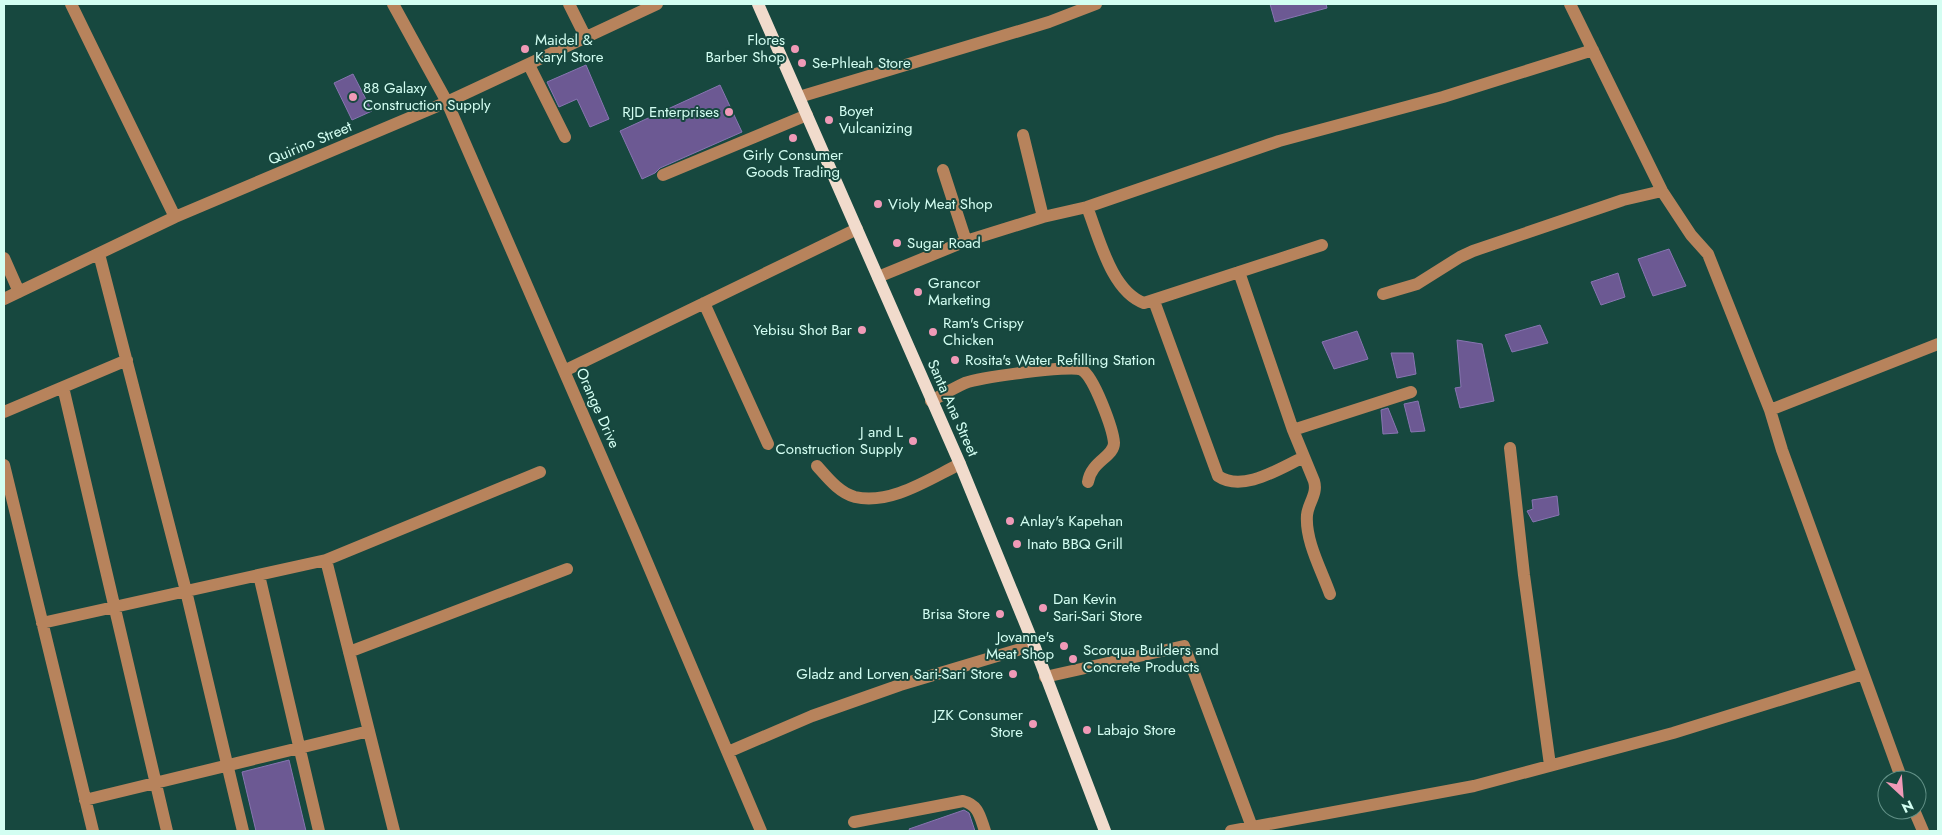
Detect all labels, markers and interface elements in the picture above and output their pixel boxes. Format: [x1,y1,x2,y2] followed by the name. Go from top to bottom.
[535,29,604,68] place label: Maidel & Karyl Store
[706,29,785,68] place label: Flores Barber Shop
[519,43,531,55] marker: Maidel & Karyl Store
[789,43,801,55] marker: Flores Barber Shop
[812,52,911,74] place label: Se-Phleah Store
[796,57,808,69] marker: Se-Phleah Store
[363,77,491,116] place label: 88 Galaxy Construction Supply
[347,91,359,103] marker: 88 Galaxy Construction Supply
[839,100,913,139] place label: Boyet Vulcanizing
[622,101,719,123] place label: RJD Enterprises
[723,106,735,118] marker: RJD Enterprises
[823,114,835,126] marker: Boyet Vulcanizing
[265,115,356,171] street label: Quirino Street
[787,132,799,144] marker: Girly Consumer Goods Trading
[743,144,844,183] place label: Girly Consumer Goods Trading
[888,193,993,215] place label: Violy Meat Shop
[872,198,884,210] marker: Violy Meat Shop
[907,232,981,254] place label: Sugar Road
[891,237,903,249] marker: Sugar Road
[928,272,991,311] place label: Grancor Marketing
[912,286,924,298] marker: Grancor Marketing
[943,312,1024,351] place label: Ram's Crispy Chicken
[753,319,853,341] place label: Yebisu Shot Bar
[856,324,868,336] marker: Yebisu Shot Bar
[927,326,939,338] marker: Ram's Crispy Chicken
[965,349,1155,371] place label: Rosita's Water Refilling Station
[949,354,961,366] marker: Rosita's Water Refilling Station
[922,356,984,460] street label: Santa Ana Street
[570,364,626,452] street label: Orange Drive
[776,421,903,460] place label: J and L Construction Supply
[907,435,919,447] marker: J and L Construction Supply
[1020,510,1123,532] place label: Anlay's Kapehan
[1004,515,1016,527] marker: Anlay's Kapehan
[1027,533,1123,555] place label: Inato BBQ Grill
[1011,538,1023,550] marker: Inato BBQ Grill
[1053,588,1143,627] place label: Dan Kevin Sari-Sari Store
[1037,602,1049,614] marker: Dan Kevin Sari-Sari Store
[922,603,990,625] place label: Brisa Store
[994,608,1006,620] marker: Brisa Store
[986,626,1054,665] place label: Jovanne's Meat Shop
[1083,639,1219,678] place label: Scorqua Builders and Concrete Products
[1058,640,1070,652] marker: Jovanne's Meat Shop
[1067,653,1079,665] marker: Scorqua Builders and Concrete Products
[796,663,1003,685] place label: Gladz and Lorven Sari-Sari Store
[1007,668,1019,680] marker: Gladz and Lorven Sari-Sari Store
[931,704,1024,743] place label: JZK Consumer Store
[1027,718,1039,730] marker: JZK Consumer Store
[1097,719,1176,741] place label: Labajo Store
[1081,724,1093,736] marker: Labajo Store
[1877,770,1927,820] north arrow
[1898,795,1917,818] text: N

